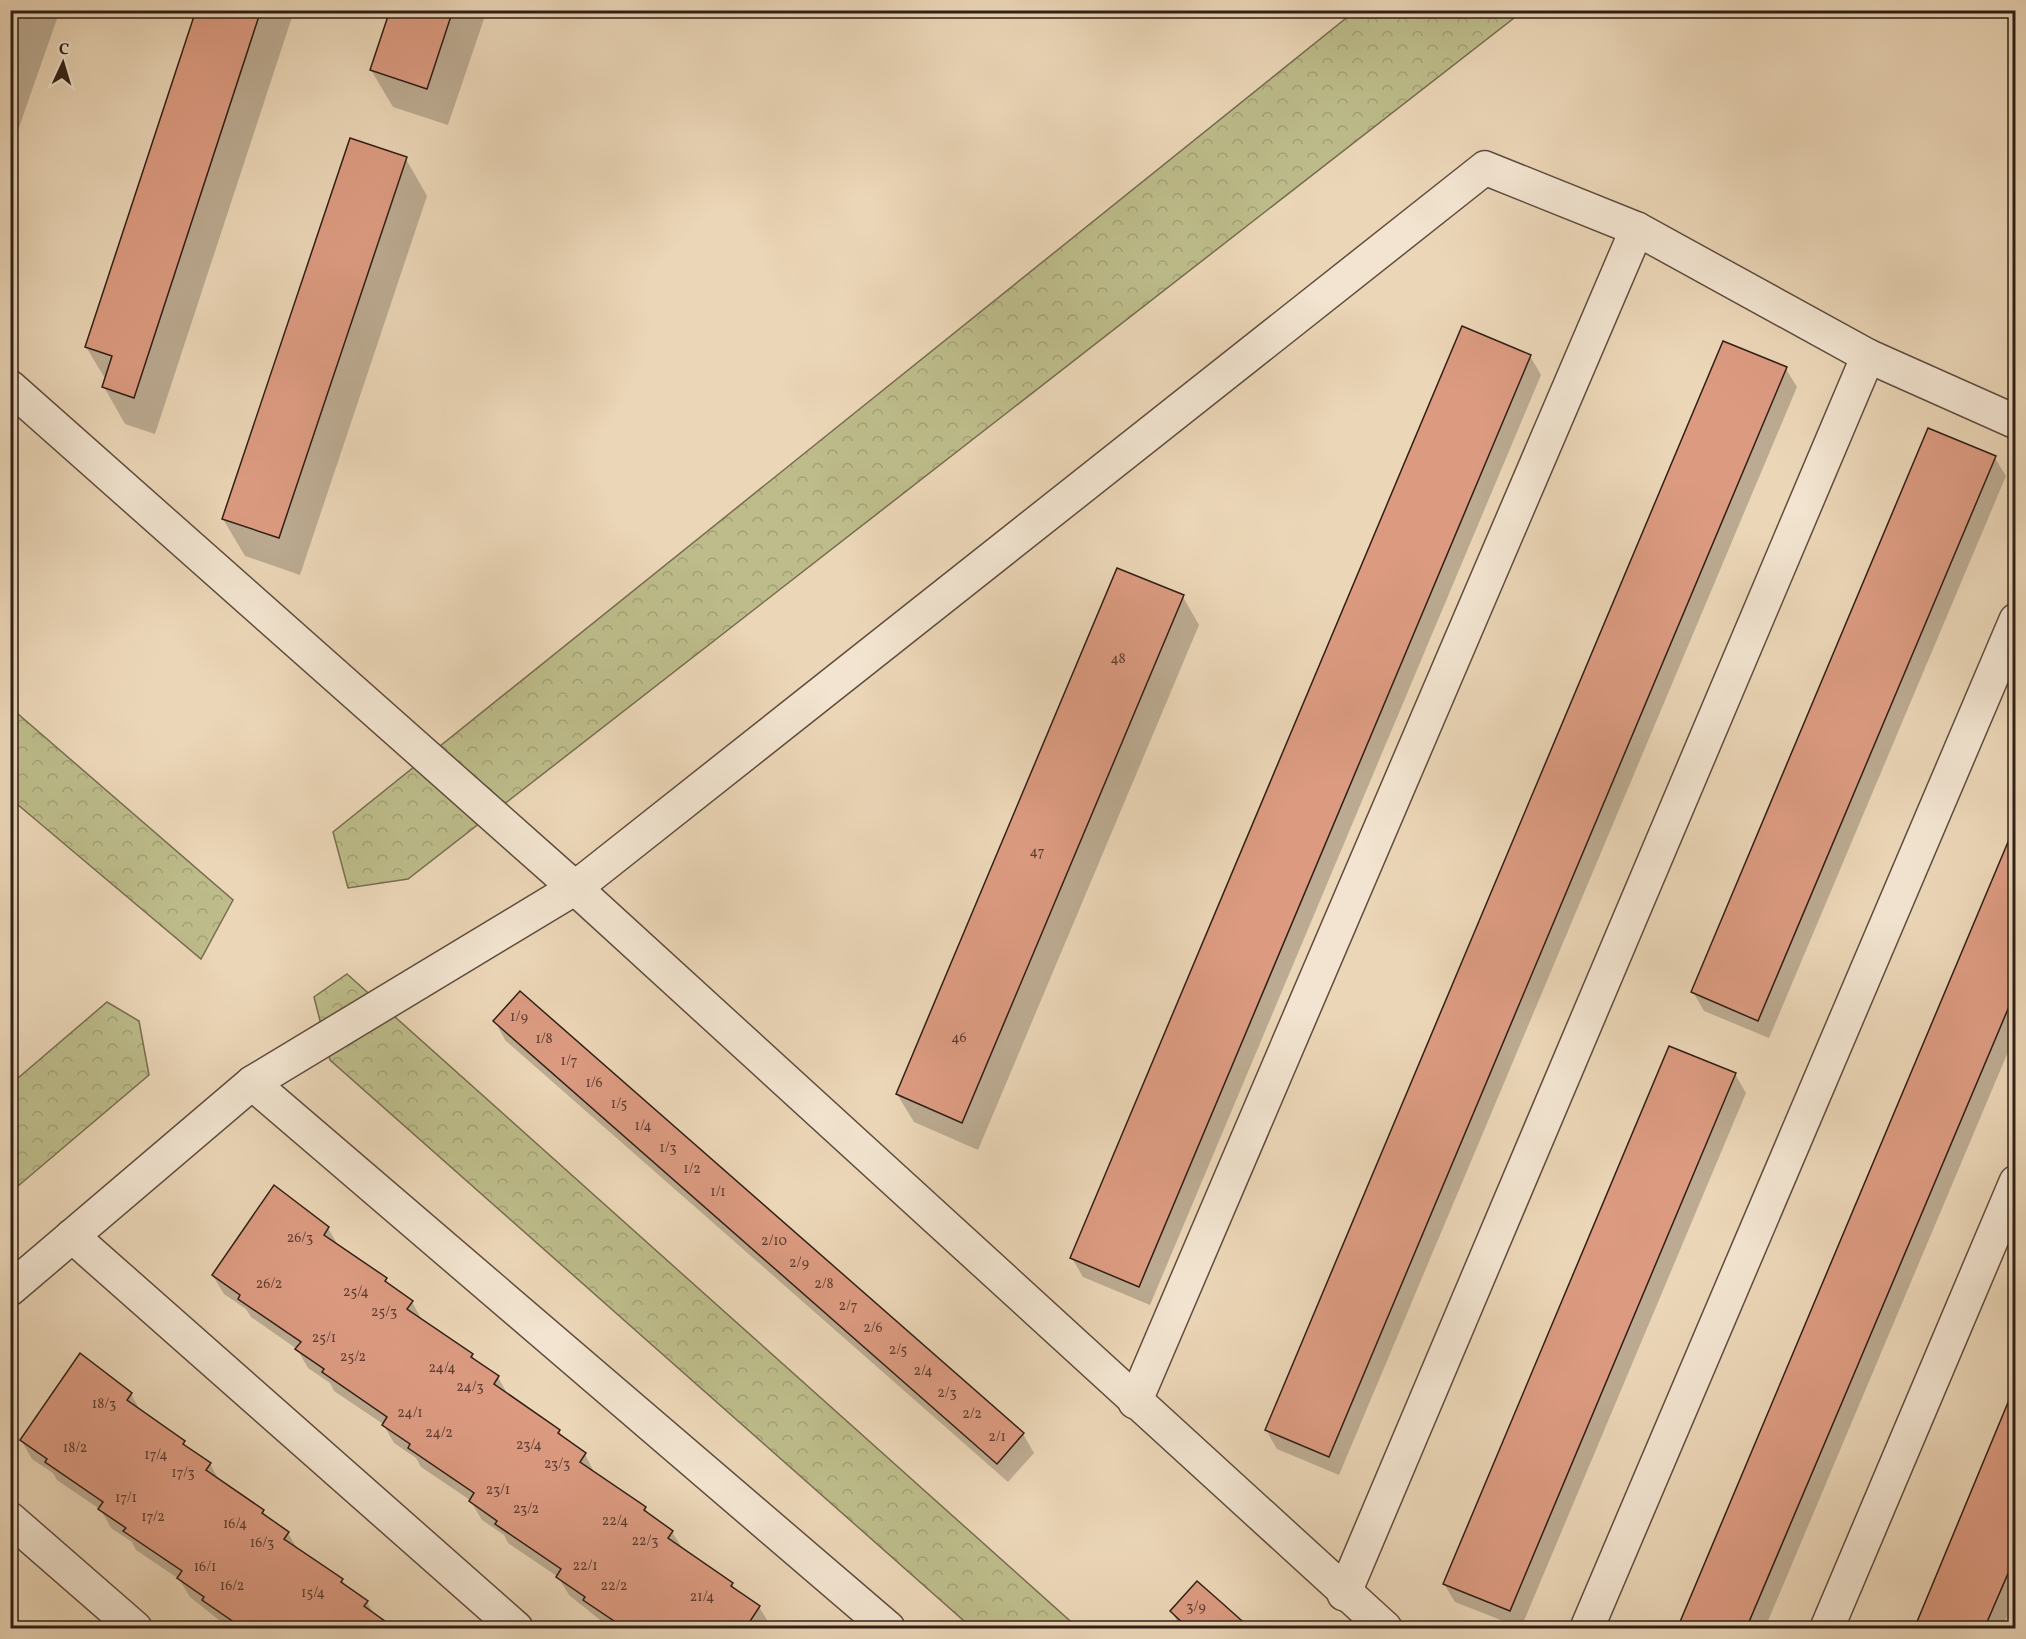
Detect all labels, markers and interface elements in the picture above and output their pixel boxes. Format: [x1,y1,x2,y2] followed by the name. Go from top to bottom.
[33,33,93,93] north arrow
[58,39,70,61] text: С
[1110,650,1126,669] house number: 48
[1029,843,1045,862] house number: 47
[510,1008,528,1027] house number: 1/9
[951,1029,967,1048] house number: 46
[535,1030,553,1049] house number: 1/8
[561,1052,578,1071] house number: 1/7
[585,1074,603,1093] house number: 1/6
[611,1095,627,1114] house number: 1/5
[634,1117,652,1136] house number: 1/4
[659,1139,677,1158] house number: 1/3
[683,1160,701,1179] house number: 1/2
[710,1183,726,1202] house number: 1/1
[287,1229,313,1248] house number: 26/3
[761,1232,787,1251] house number: 2/10
[789,1254,809,1273] house number: 2/9
[256,1275,282,1294] house number: 26/2
[814,1275,834,1294] house number: 2/8
[343,1283,369,1302] house number: 25/4
[839,1297,858,1316] house number: 2/7
[371,1303,397,1322] house number: 25/3
[863,1319,883,1338] house number: 2/6
[312,1329,336,1348] house number: 25/1
[889,1341,907,1360] house number: 2/5
[340,1348,366,1367] house number: 25/2
[428,1359,456,1378] house number: 24/4
[913,1362,933,1381] house number: 2/4
[456,1378,484,1397] house number: 24/3
[937,1384,957,1403] house number: 2/3
[92,1395,116,1414] house number: 18/3
[397,1404,423,1423] house number: 24/1
[962,1405,982,1424] house number: 2/2
[425,1424,453,1443] house number: 24/2
[988,1428,1006,1447] house number: 2/1
[516,1436,542,1455] house number: 23/4
[63,1439,87,1458] house number: 18/2
[144,1446,168,1465] house number: 17/4
[544,1455,570,1474] house number: 23/3
[171,1464,195,1483] house number: 17/3
[486,1481,510,1500] house number: 23/1
[115,1489,137,1508] house number: 17/1
[513,1500,539,1519] house number: 23/2
[141,1508,165,1527] house number: 17/2
[602,1512,628,1531] house number: 22/4
[223,1515,247,1534] house number: 16/4
[632,1532,658,1551] house number: 22/3
[250,1534,274,1553] house number: 16/3
[572,1557,598,1576] house number: 22/1
[194,1558,216,1577] house number: 16/1
[220,1577,244,1596] house number: 16/2
[601,1577,627,1596] house number: 22/2
[301,1584,325,1603] house number: 15/4
[690,1588,714,1607] house number: 21/4
[1186,1598,1206,1617] house number: 3/9

